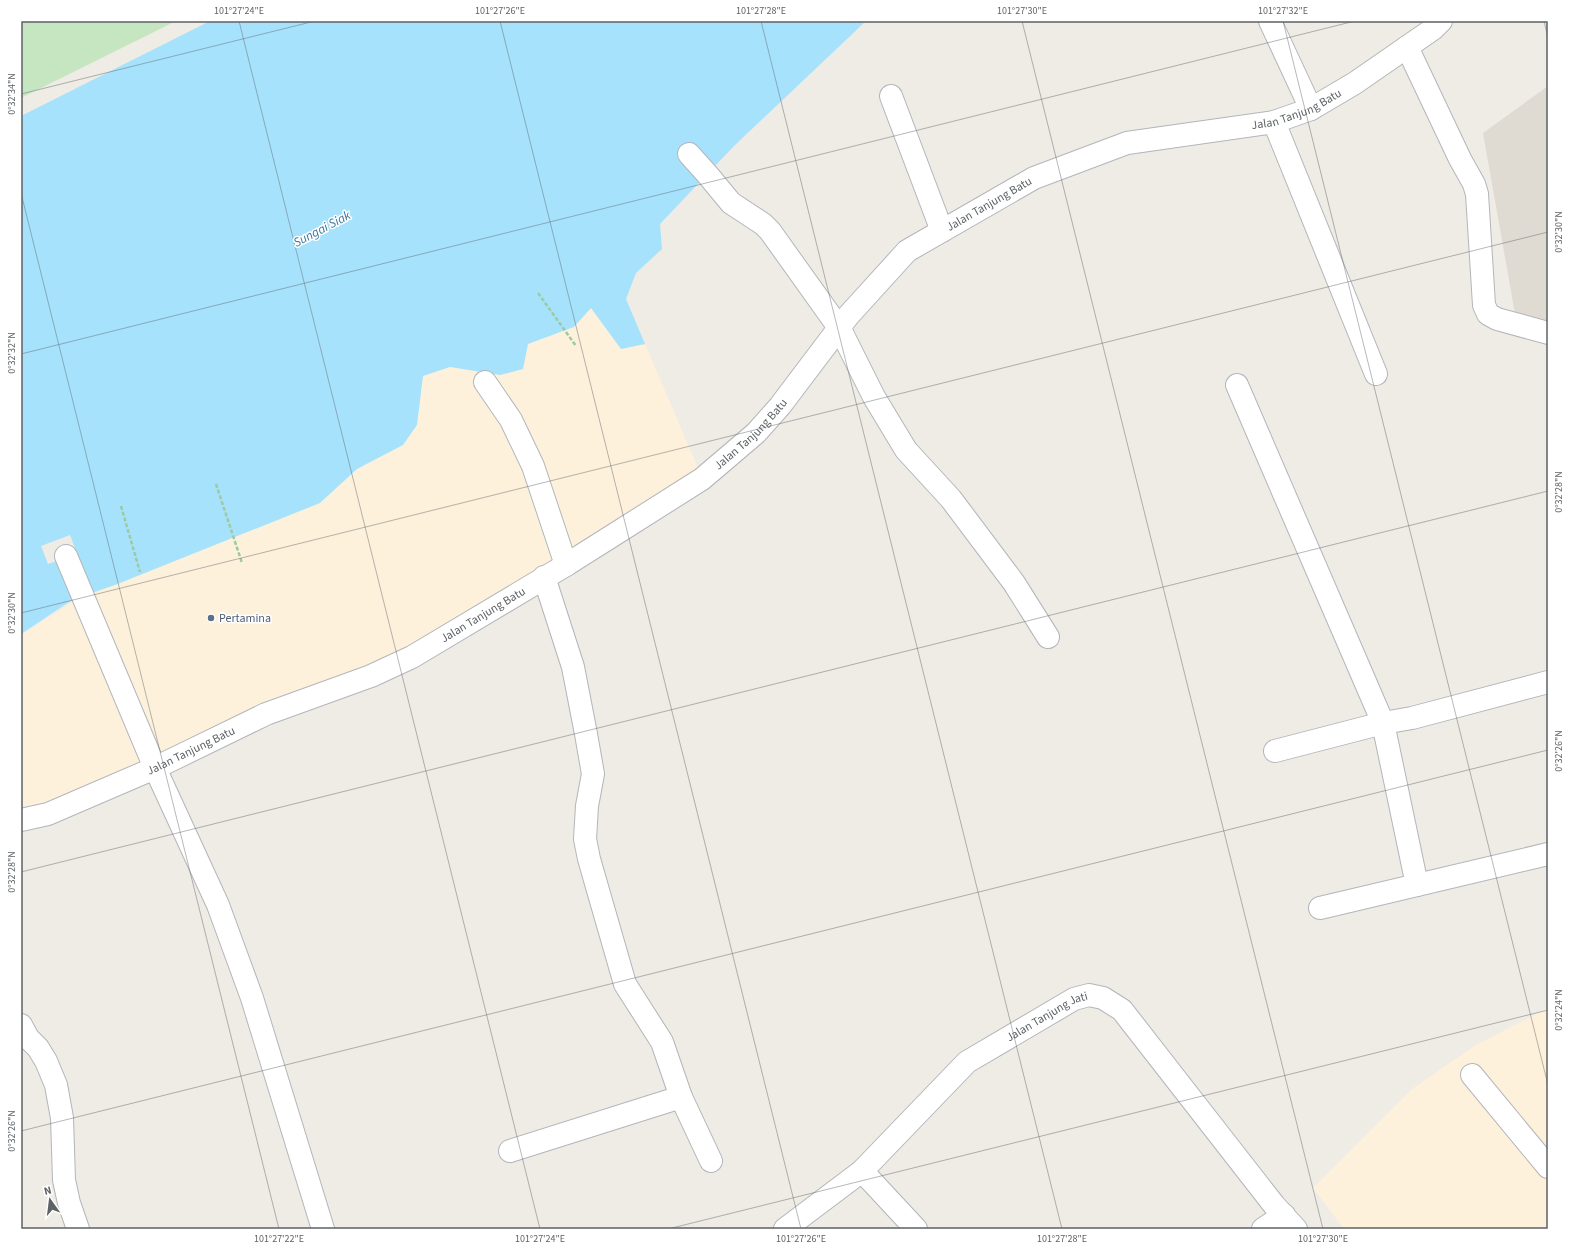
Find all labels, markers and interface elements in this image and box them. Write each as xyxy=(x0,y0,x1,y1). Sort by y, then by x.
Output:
text: 101°27'24"E xyxy=(214,4,264,18)
text: 101°27'26"E xyxy=(475,4,525,18)
text: 101°27'28"E xyxy=(736,4,786,18)
text: 101°27'30"E xyxy=(997,4,1047,18)
text: 101°27'32"E xyxy=(1258,4,1308,18)
text: 0°32'34"N xyxy=(5,73,19,115)
street label: Jalan Tanjung Batu xyxy=(1250,84,1345,134)
street label: Jalan Tanjung Batu xyxy=(943,172,1035,235)
water label: Sungai Siak xyxy=(290,206,355,252)
text: 0°32'30"N xyxy=(1552,211,1566,253)
text: 0°32'32"N xyxy=(5,332,19,374)
street label: Jalan Tanjung Batu xyxy=(710,395,791,474)
text: 0°32'28"N xyxy=(1552,471,1566,513)
street label: Jalan Tanjung Batu xyxy=(437,583,529,647)
text: 0°32'30"N xyxy=(5,592,19,634)
place label: Pertamina xyxy=(219,610,271,627)
marker: Pertamina xyxy=(206,613,216,623)
street label: Jalan Tanjung Batu xyxy=(144,722,238,779)
text: 0°32'26"N xyxy=(1552,730,1566,772)
text: 0°32'28"N xyxy=(5,851,19,893)
street label: Jalan Tanjung Jati xyxy=(1003,987,1090,1046)
text: 0°32'24"N xyxy=(1552,989,1566,1031)
text: 0°32'26"N xyxy=(5,1110,19,1152)
north arrow xyxy=(30,1180,70,1220)
text: N xyxy=(42,1183,53,1199)
text: 101°27'22"E xyxy=(254,1232,304,1246)
text: 101°27'24"E xyxy=(515,1232,565,1246)
text: 101°27'26"E xyxy=(776,1232,826,1246)
text: 101°27'28"E xyxy=(1037,1232,1087,1246)
text: 101°27'30"E xyxy=(1298,1232,1348,1246)

